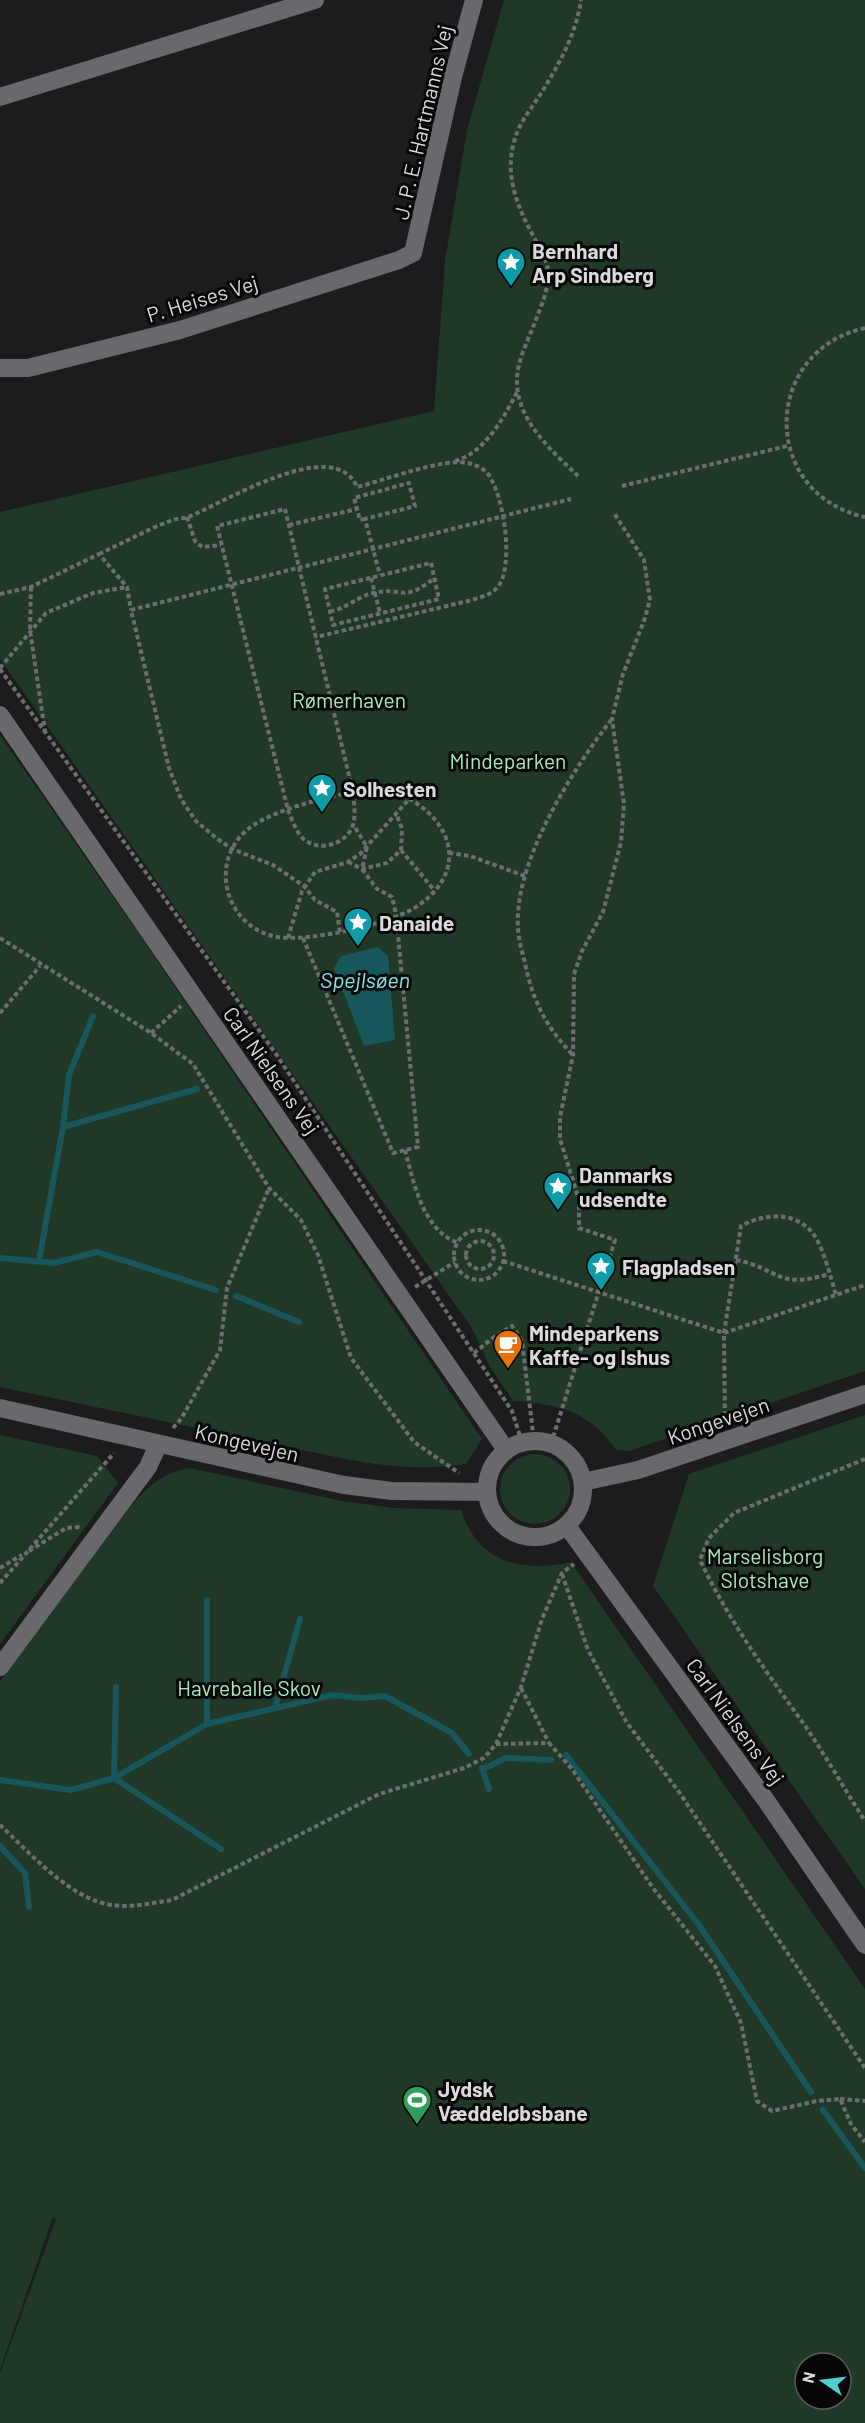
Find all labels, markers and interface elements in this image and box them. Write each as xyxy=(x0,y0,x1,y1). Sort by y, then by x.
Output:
street label: J. P. E. Hartmanns Vej xyxy=(387,22,457,222)
place label: Bernhard Arp Sindberg xyxy=(532,238,654,287)
place icon: Bernhard Arp Sindberg xyxy=(495,246,527,288)
street label: P. Heises Vej xyxy=(143,269,261,327)
park label: Rømerhaven xyxy=(292,687,406,712)
park label: Mindeparken xyxy=(450,748,566,773)
place icon: Solhesten xyxy=(306,772,338,814)
place label: Solhesten xyxy=(343,776,436,801)
place icon: Danaide xyxy=(342,906,374,948)
place label: Danaide xyxy=(379,910,454,935)
water label: Spejlsøen xyxy=(320,966,410,992)
street label: Carl Nielsens Vej xyxy=(219,1001,325,1139)
place label: Danmarks udsendte xyxy=(579,1162,673,1211)
place icon: Danmarks udsendte xyxy=(542,1170,574,1212)
place icon: Flagpladsen xyxy=(585,1250,617,1292)
place label: Flagpladsen xyxy=(622,1254,735,1279)
place label: Mindeparkens Kaffe- og Ishus xyxy=(529,1320,670,1369)
cafe icon: Mindeparkens Kaffe- og Ishus xyxy=(492,1328,524,1370)
street label: Kongevejen xyxy=(664,1391,772,1449)
street label: Kongevejen xyxy=(193,1418,301,1466)
park label: Marselisborg Slotshave xyxy=(707,1543,823,1592)
street label: Carl Nielsens Vej xyxy=(682,1653,790,1789)
park label: Havreballe Skov xyxy=(177,1675,321,1700)
place label: Jydsk Væddeløbsbane xyxy=(438,2076,588,2125)
sports icon: Jydsk Væddeløbsbane xyxy=(401,2084,433,2126)
north arrow xyxy=(793,2351,853,2411)
text: N xyxy=(797,2370,818,2385)

